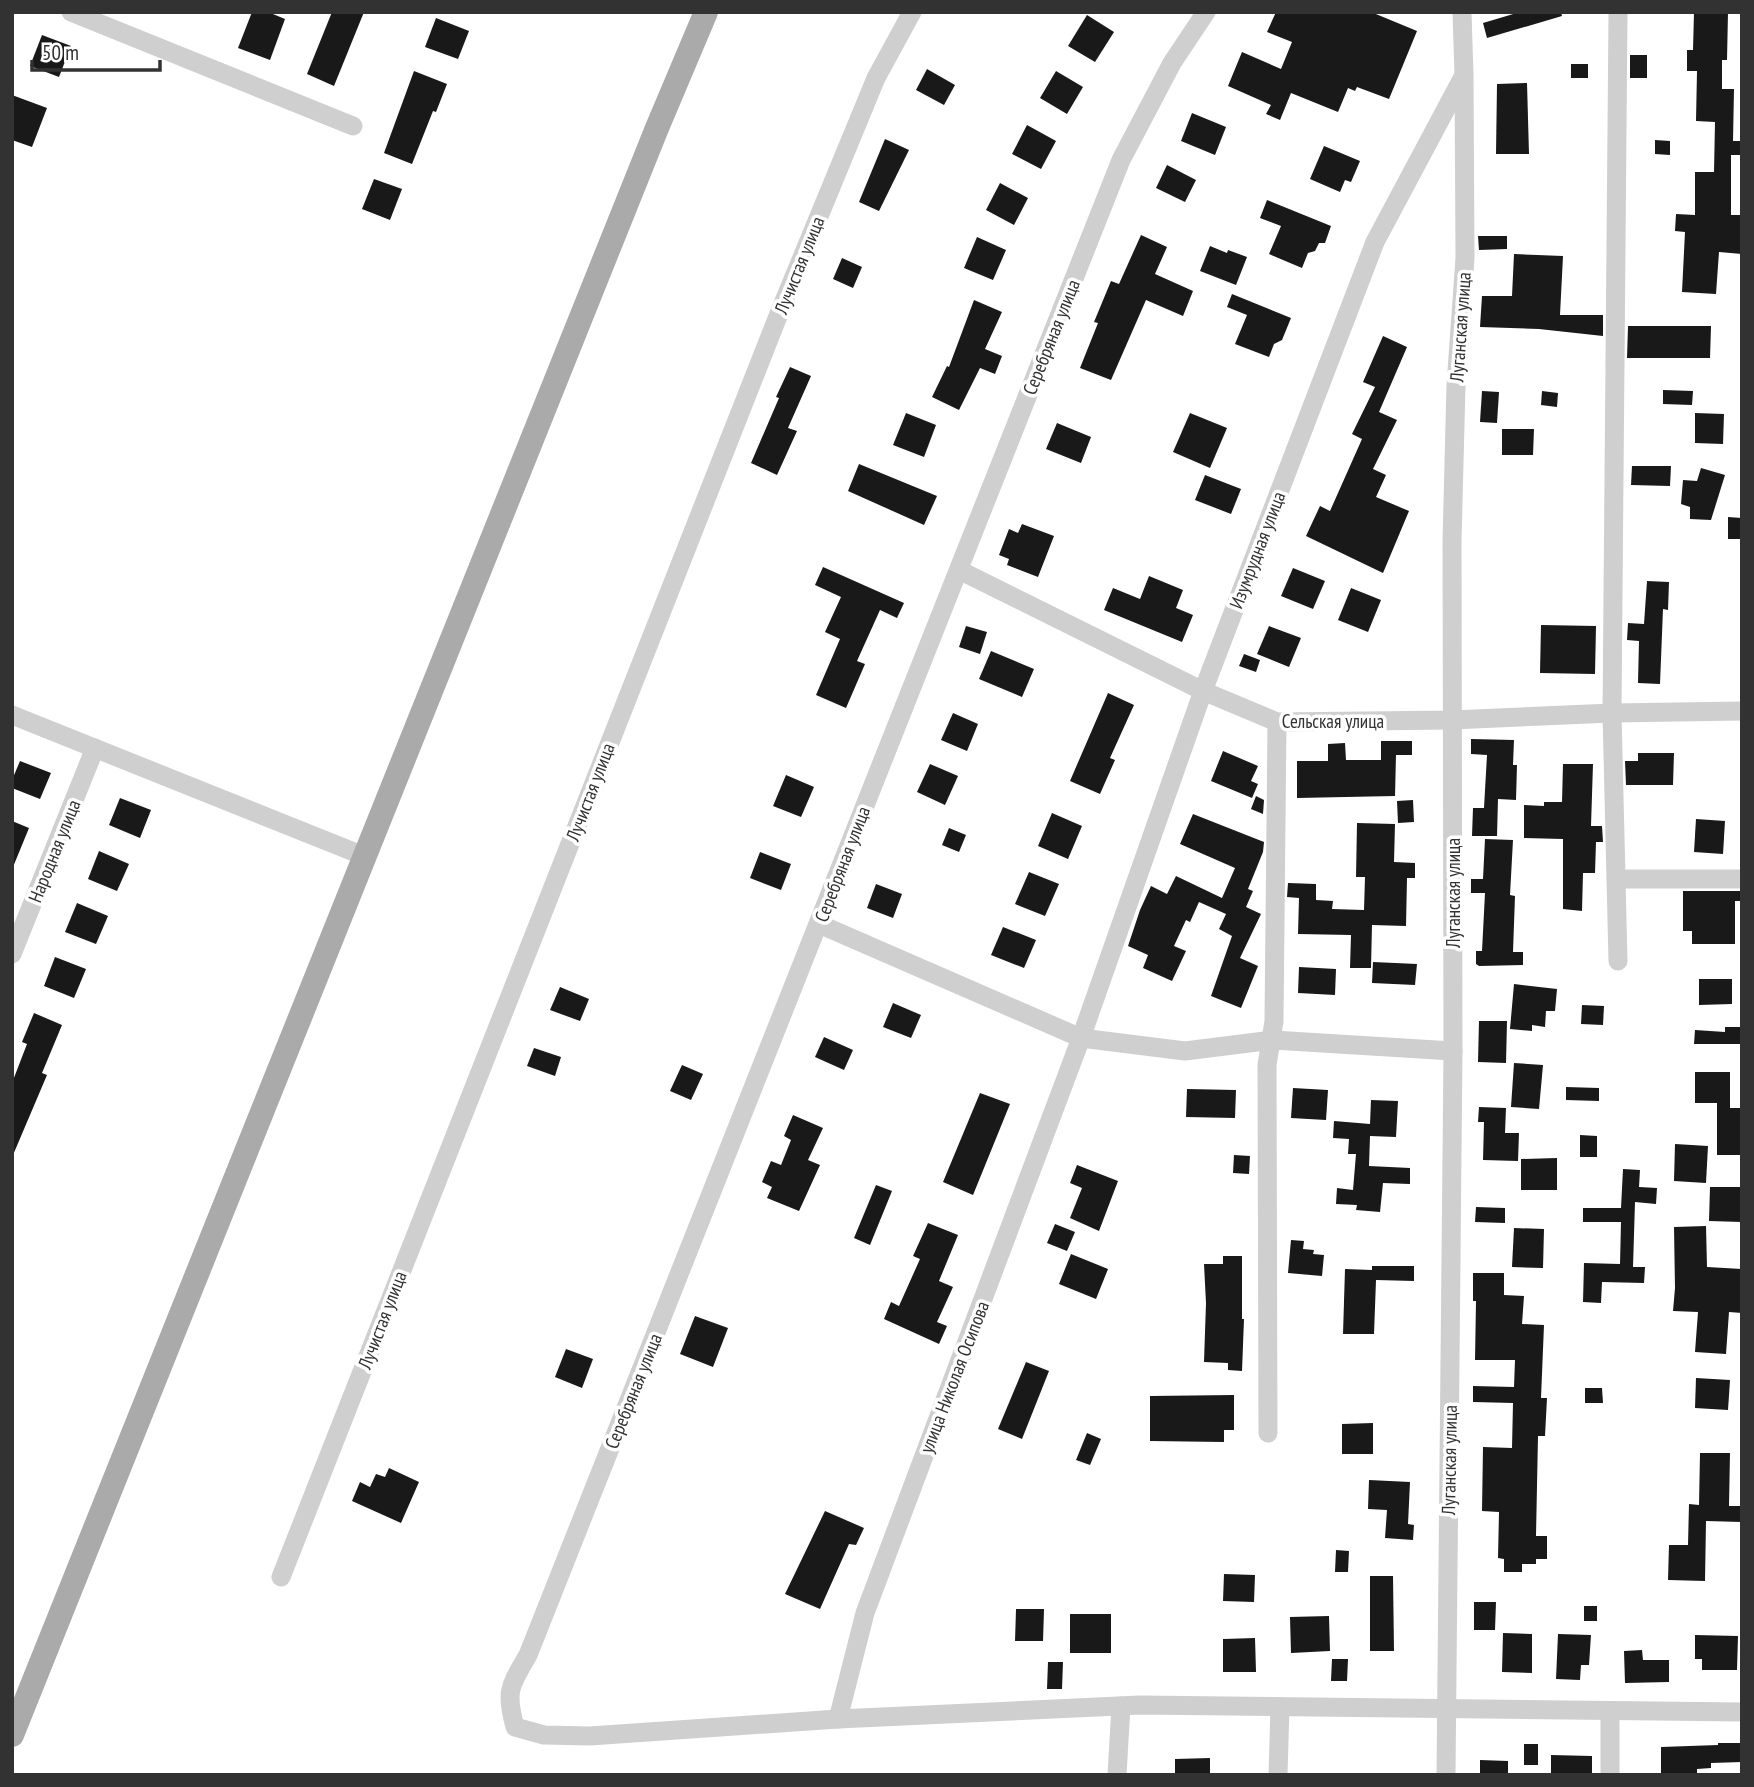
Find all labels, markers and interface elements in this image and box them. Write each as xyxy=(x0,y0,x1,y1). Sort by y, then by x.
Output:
scale bar xyxy=(32,28,159,72)
text: 50 m xyxy=(42,39,79,66)
street label: Лучистая улица xyxy=(768,213,829,318)
street label: Луганская улица xyxy=(1444,271,1476,384)
street label: Серебряная улица xyxy=(1017,276,1085,398)
street label: Изумрудная улица xyxy=(1224,488,1290,612)
street label: Сельская улица xyxy=(1282,709,1384,733)
street label: Лучистая улица xyxy=(560,740,620,845)
street label: Народная улица xyxy=(23,796,85,906)
street label: Серебряная улица xyxy=(809,803,875,925)
street label: Луганская улица xyxy=(1441,838,1465,949)
street label: Лучистая улица xyxy=(352,1268,412,1373)
street label: улица Николая Осипова xyxy=(914,1298,994,1456)
street label: Серебряная улица xyxy=(599,1330,667,1452)
street label: Луганская улица xyxy=(1436,1405,1462,1516)

